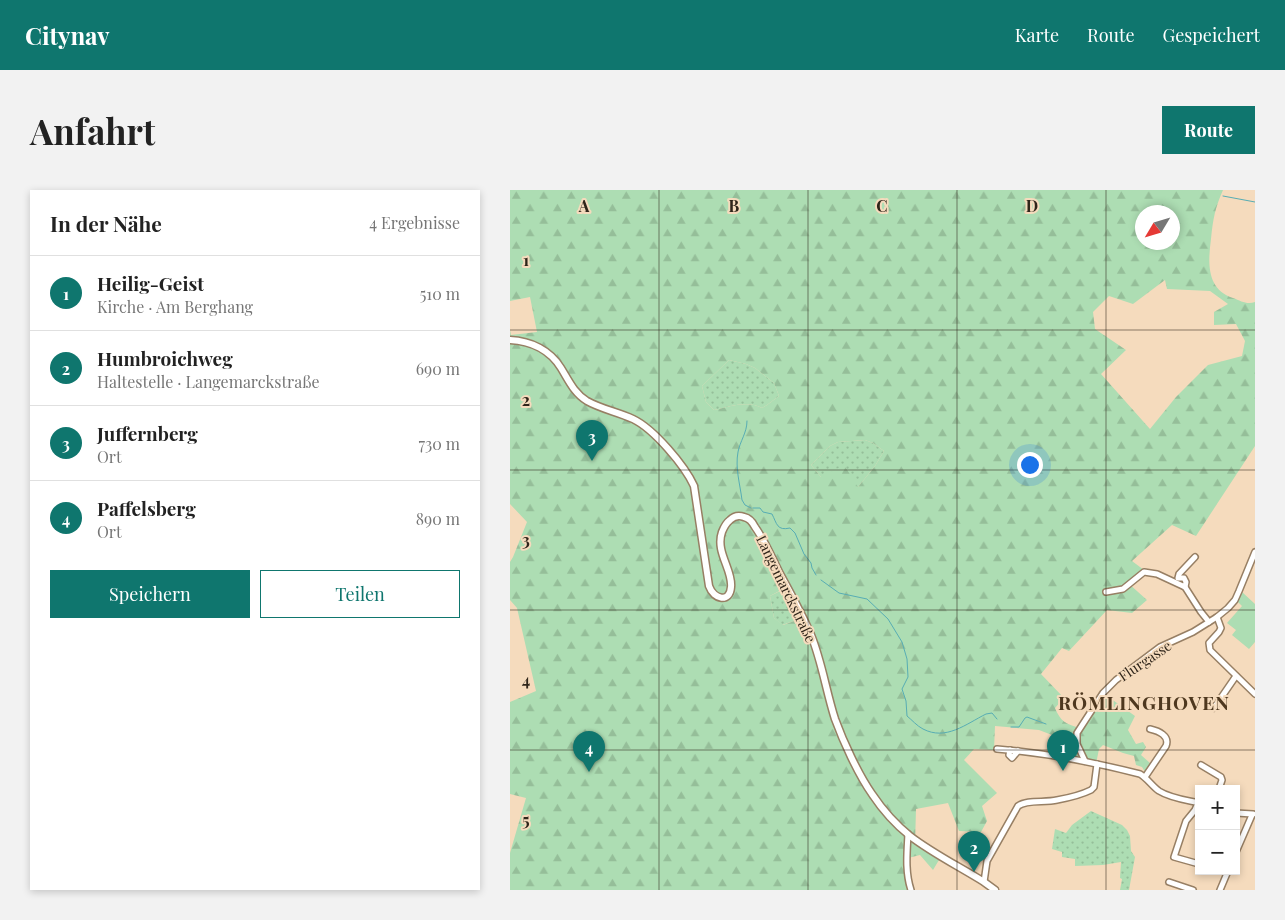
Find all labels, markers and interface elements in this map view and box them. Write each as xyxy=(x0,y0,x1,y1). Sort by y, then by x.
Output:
text: Citynav xyxy=(25,19,110,51)
text: Karte xyxy=(1015,23,1059,47)
text: Route xyxy=(1087,23,1135,47)
text: Gespeichert xyxy=(1163,23,1260,47)
button: Route xyxy=(1162,106,1255,154)
text: Anfahrt xyxy=(30,107,155,154)
text: A xyxy=(578,195,590,216)
text: B xyxy=(729,195,740,216)
text: C xyxy=(876,195,888,216)
text: D xyxy=(1026,195,1038,216)
north arrow xyxy=(1135,205,1180,250)
text: In der Nähe xyxy=(50,209,162,237)
text: 4 Ergebnisse xyxy=(369,212,460,233)
text: 1 xyxy=(523,249,529,270)
text: Heilig-Geist xyxy=(97,270,204,296)
text: 1 xyxy=(63,283,69,304)
text: 510 m xyxy=(420,283,460,304)
text: Kirche · Am Berghang xyxy=(97,296,253,317)
text: Humbroichweg xyxy=(97,345,233,371)
text: 2 xyxy=(62,358,70,379)
text: 690 m xyxy=(416,358,460,379)
text: Haltestelle · Langemarckstraße xyxy=(97,371,320,392)
text: 2 xyxy=(522,389,530,410)
text: Juffernberg xyxy=(97,420,198,446)
pin: 3 xyxy=(576,420,608,461)
text: 3 xyxy=(62,433,70,454)
text: 730 m xyxy=(418,433,460,454)
text: Ort xyxy=(97,446,122,467)
your location xyxy=(1017,452,1043,478)
text: Paffelsberg xyxy=(97,495,196,521)
text: 4 xyxy=(62,508,70,529)
text: 890 m xyxy=(416,508,460,529)
text: Ort xyxy=(97,521,122,542)
text: 3 xyxy=(522,529,530,550)
street label: Langemarckstraße xyxy=(752,532,821,646)
button: Speichern xyxy=(50,570,250,618)
button: Teilen xyxy=(260,570,460,618)
street label: Flurgasse xyxy=(1115,636,1175,685)
text: 4 xyxy=(522,669,530,690)
district label: RÖMLINGHOVEN xyxy=(1058,689,1230,715)
pin: 1 xyxy=(1047,730,1079,771)
pin: 4 xyxy=(573,731,605,772)
map controls xyxy=(1195,785,1240,875)
button: + xyxy=(1195,785,1240,830)
text: 5 xyxy=(522,809,530,830)
button: − xyxy=(1195,830,1240,875)
pin: 2 xyxy=(958,831,990,872)

